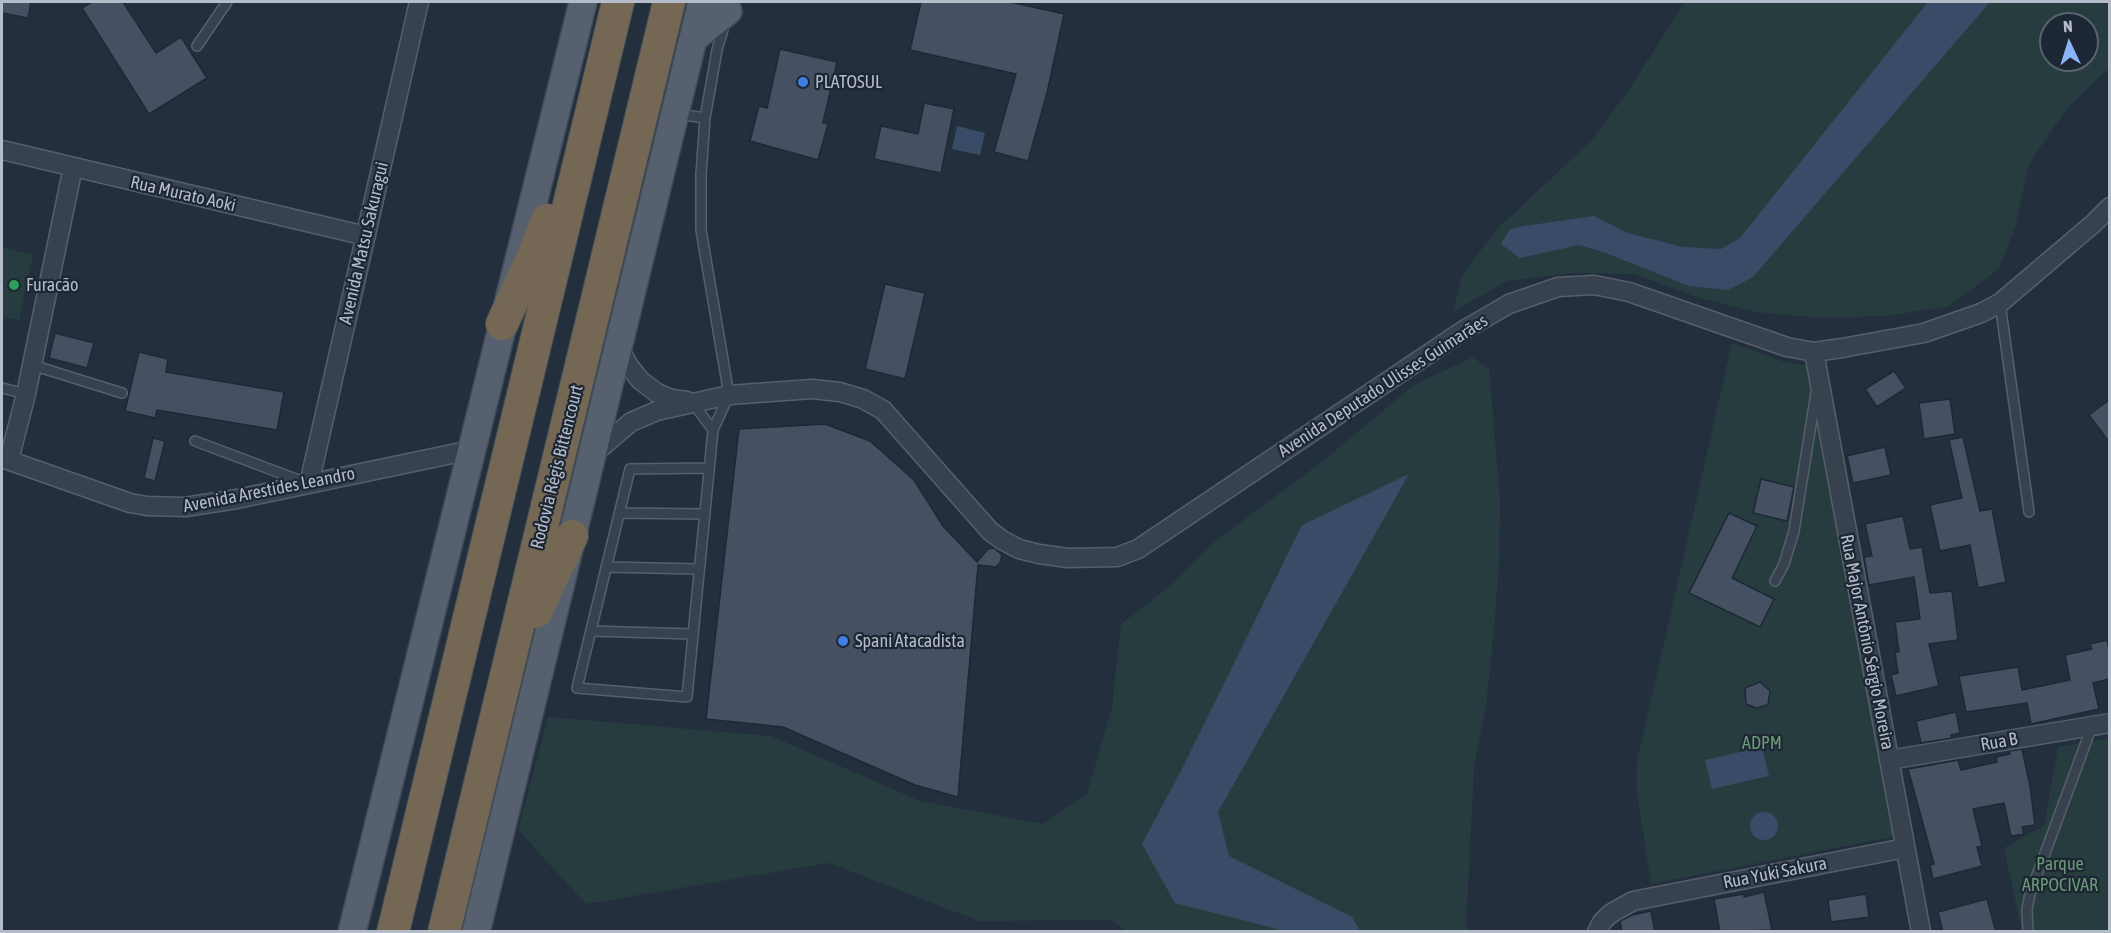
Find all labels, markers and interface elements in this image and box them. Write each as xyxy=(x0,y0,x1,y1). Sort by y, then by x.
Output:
north arrow xyxy=(2039,12,2099,72)
text: N xyxy=(2063,17,2073,35)
place label: PLATOSUL xyxy=(815,71,882,93)
marker: PLATOSUL xyxy=(796,75,810,89)
street label: Avenida Matsu Sakuragui xyxy=(335,160,393,326)
street label: Rua Murato Aoki xyxy=(128,171,238,217)
place label: Furacão xyxy=(26,274,79,296)
marker: Furacão xyxy=(7,278,21,292)
street label: Avenida Deputado Ulisses Guimarães xyxy=(1274,310,1492,462)
street label: Rodovia Régis Bittencourt xyxy=(526,383,588,551)
street label: Avenida Arestides Leandro xyxy=(181,463,357,517)
street label: Rua Major Antônio Sérgio Moreira xyxy=(1836,532,1898,752)
place label: Spani Atacadista xyxy=(855,630,965,652)
marker: Spani Atacadista xyxy=(836,634,850,648)
street label: Rua B xyxy=(1979,728,2019,756)
park label: ADPM xyxy=(1742,732,1782,754)
street label: Rua Yuki Sakura xyxy=(1721,852,1829,894)
park label: Parque ARPOCIVAR xyxy=(2022,853,2098,896)

